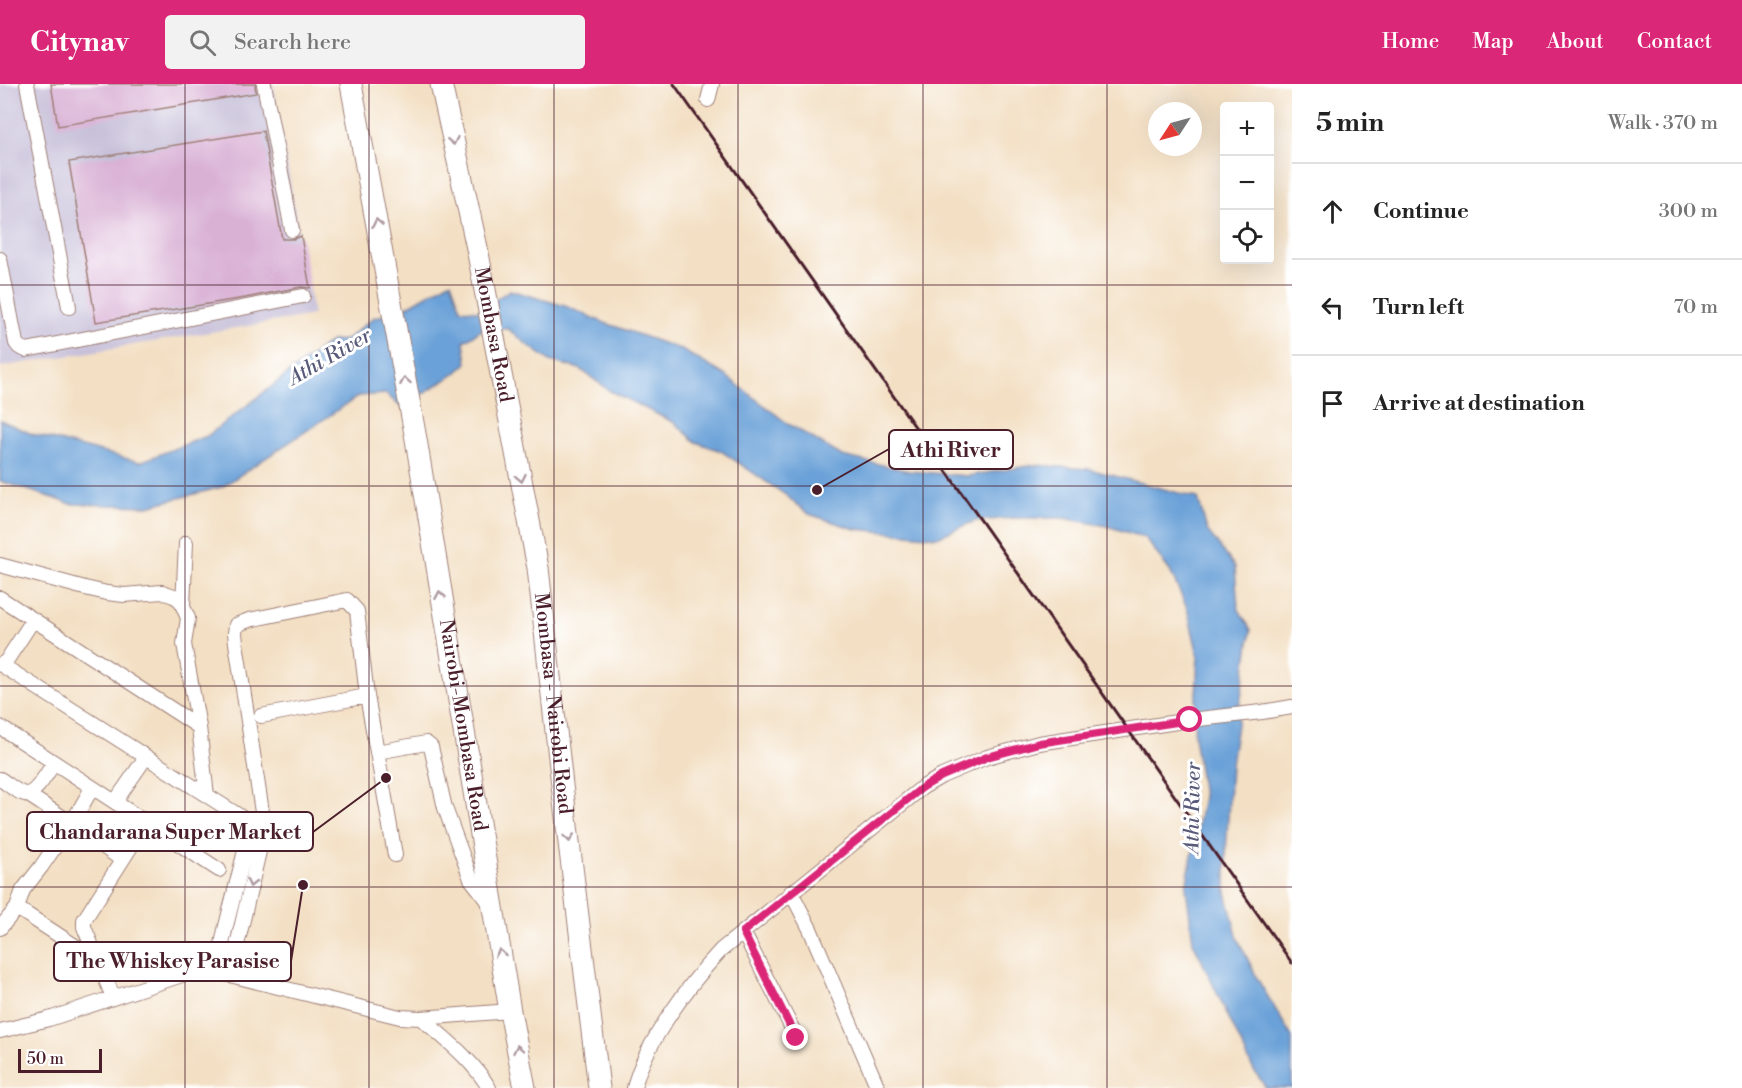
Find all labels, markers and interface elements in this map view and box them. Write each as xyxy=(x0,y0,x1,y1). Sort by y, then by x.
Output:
search box xyxy=(165,15,585,69)
text: Citynav xyxy=(30,25,129,60)
icon: search xyxy=(186,26,219,59)
text: Search here xyxy=(234,29,351,56)
text: Home xyxy=(1382,29,1439,55)
text: Map xyxy=(1472,29,1514,55)
text: About xyxy=(1547,29,1604,55)
text: Contact xyxy=(1637,29,1712,55)
north arrow xyxy=(1148,102,1202,156)
map controls xyxy=(1220,102,1274,264)
button: + xyxy=(1220,102,1274,156)
text: 5 min xyxy=(1316,107,1384,139)
text: Walk · 370 m xyxy=(1608,111,1718,136)
one-way arrow xyxy=(446,136,459,146)
button: − xyxy=(1220,156,1274,210)
icon: ahead xyxy=(1316,195,1349,228)
text: Continue xyxy=(1373,198,1469,225)
text: 300 m xyxy=(1659,199,1718,224)
button: locate xyxy=(1220,210,1274,264)
one-way arrow xyxy=(371,218,384,228)
street label: Mombasa Road xyxy=(468,265,519,405)
icon: left xyxy=(1316,291,1349,324)
text: Turn left xyxy=(1373,294,1464,321)
text: 70 m xyxy=(1674,295,1718,320)
water label: Athi River xyxy=(282,322,377,392)
one-way arrow xyxy=(400,376,412,386)
icon: arrive xyxy=(1316,387,1349,420)
text: Arrive at destination xyxy=(1373,390,1585,417)
callout: Athi River xyxy=(889,430,1013,469)
text: Athi River xyxy=(900,438,1001,464)
one-way arrow xyxy=(514,473,527,483)
one-way arrow xyxy=(435,591,447,600)
street label: Mombasa - Nairobi Road xyxy=(528,592,578,816)
street label: Nairobi-Mombasa Road xyxy=(433,617,493,834)
route start xyxy=(1176,706,1202,732)
water label: Athi River xyxy=(1179,761,1207,856)
callout: Chandarana Super Market xyxy=(27,812,313,851)
text: Chandarana Super Market xyxy=(39,820,302,846)
one-way arrow xyxy=(562,833,574,842)
one-way arrow xyxy=(246,877,259,887)
callout: The Whiskey Parasise xyxy=(54,942,291,981)
text: The Whiskey Parasise xyxy=(66,949,280,975)
one-way arrow xyxy=(495,949,507,958)
route end xyxy=(782,1024,808,1050)
one-way arrow xyxy=(512,1045,525,1055)
scale bar xyxy=(18,1046,102,1074)
text: 50 m xyxy=(27,1049,64,1069)

